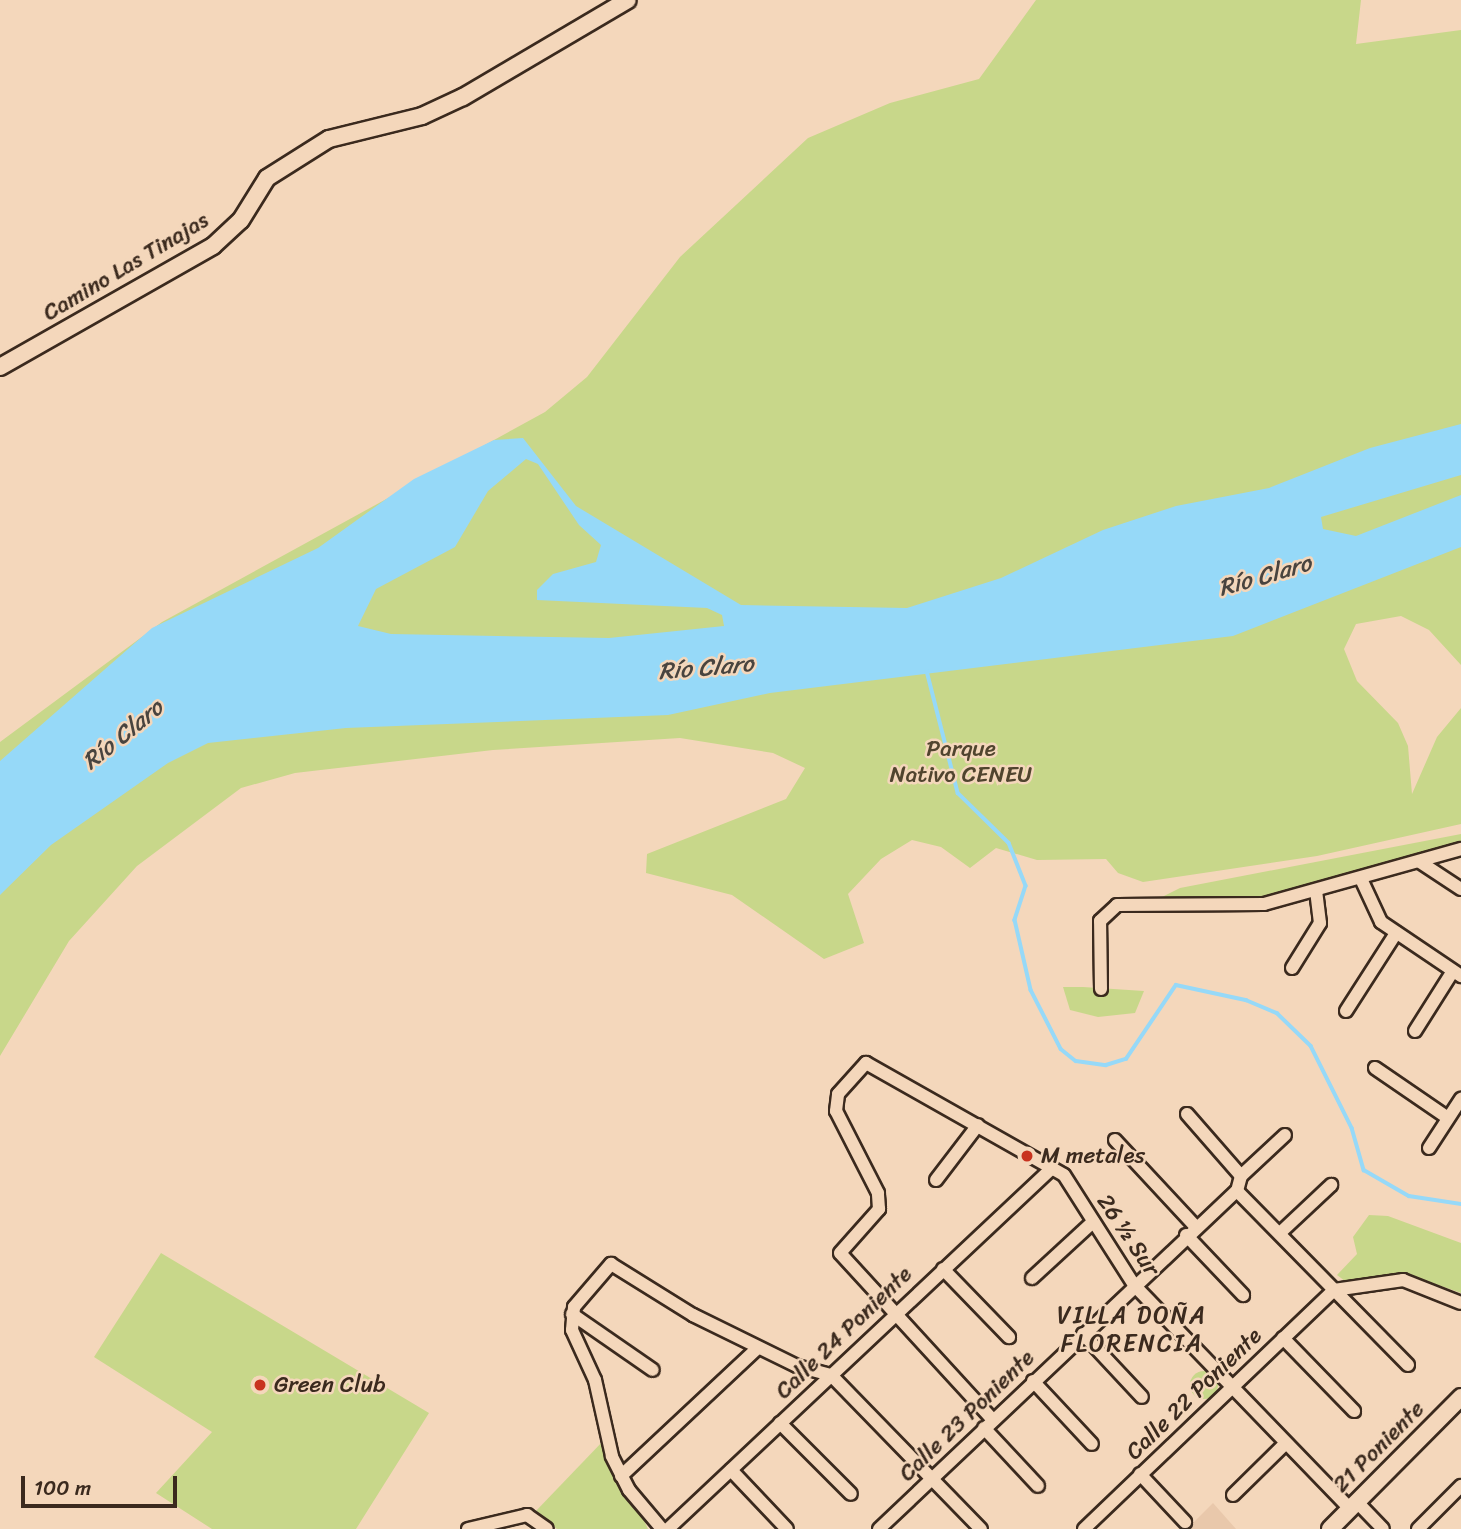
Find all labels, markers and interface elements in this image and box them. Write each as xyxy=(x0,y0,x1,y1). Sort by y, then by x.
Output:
street label: Camino Las Tinajas xyxy=(37,206,215,328)
water label: Río Claro xyxy=(1215,549,1315,603)
water label: Río Claro xyxy=(657,649,755,687)
water label: Río Claro xyxy=(77,694,169,776)
park label: Parque Nativo CENEU xyxy=(890,735,1032,789)
place label: M metales xyxy=(1041,1142,1145,1170)
marker: M metales xyxy=(1019,1148,1035,1164)
street label: 26 ½ Sur xyxy=(1091,1189,1165,1281)
street label: Calle 24 Poniente xyxy=(770,1261,918,1405)
district label: VILLA DOÑA FLORENCIA xyxy=(1058,1302,1206,1358)
street label: Calle 22 Poniente xyxy=(1120,1322,1268,1466)
street label: Calle 23 Poniente xyxy=(894,1344,1040,1488)
place label: Green Club xyxy=(274,1371,385,1399)
marker: Green Club xyxy=(252,1377,268,1393)
street label: 21 Poniente xyxy=(1327,1395,1431,1499)
scale bar xyxy=(24,1462,180,1506)
text: 100 m xyxy=(34,1469,91,1507)

